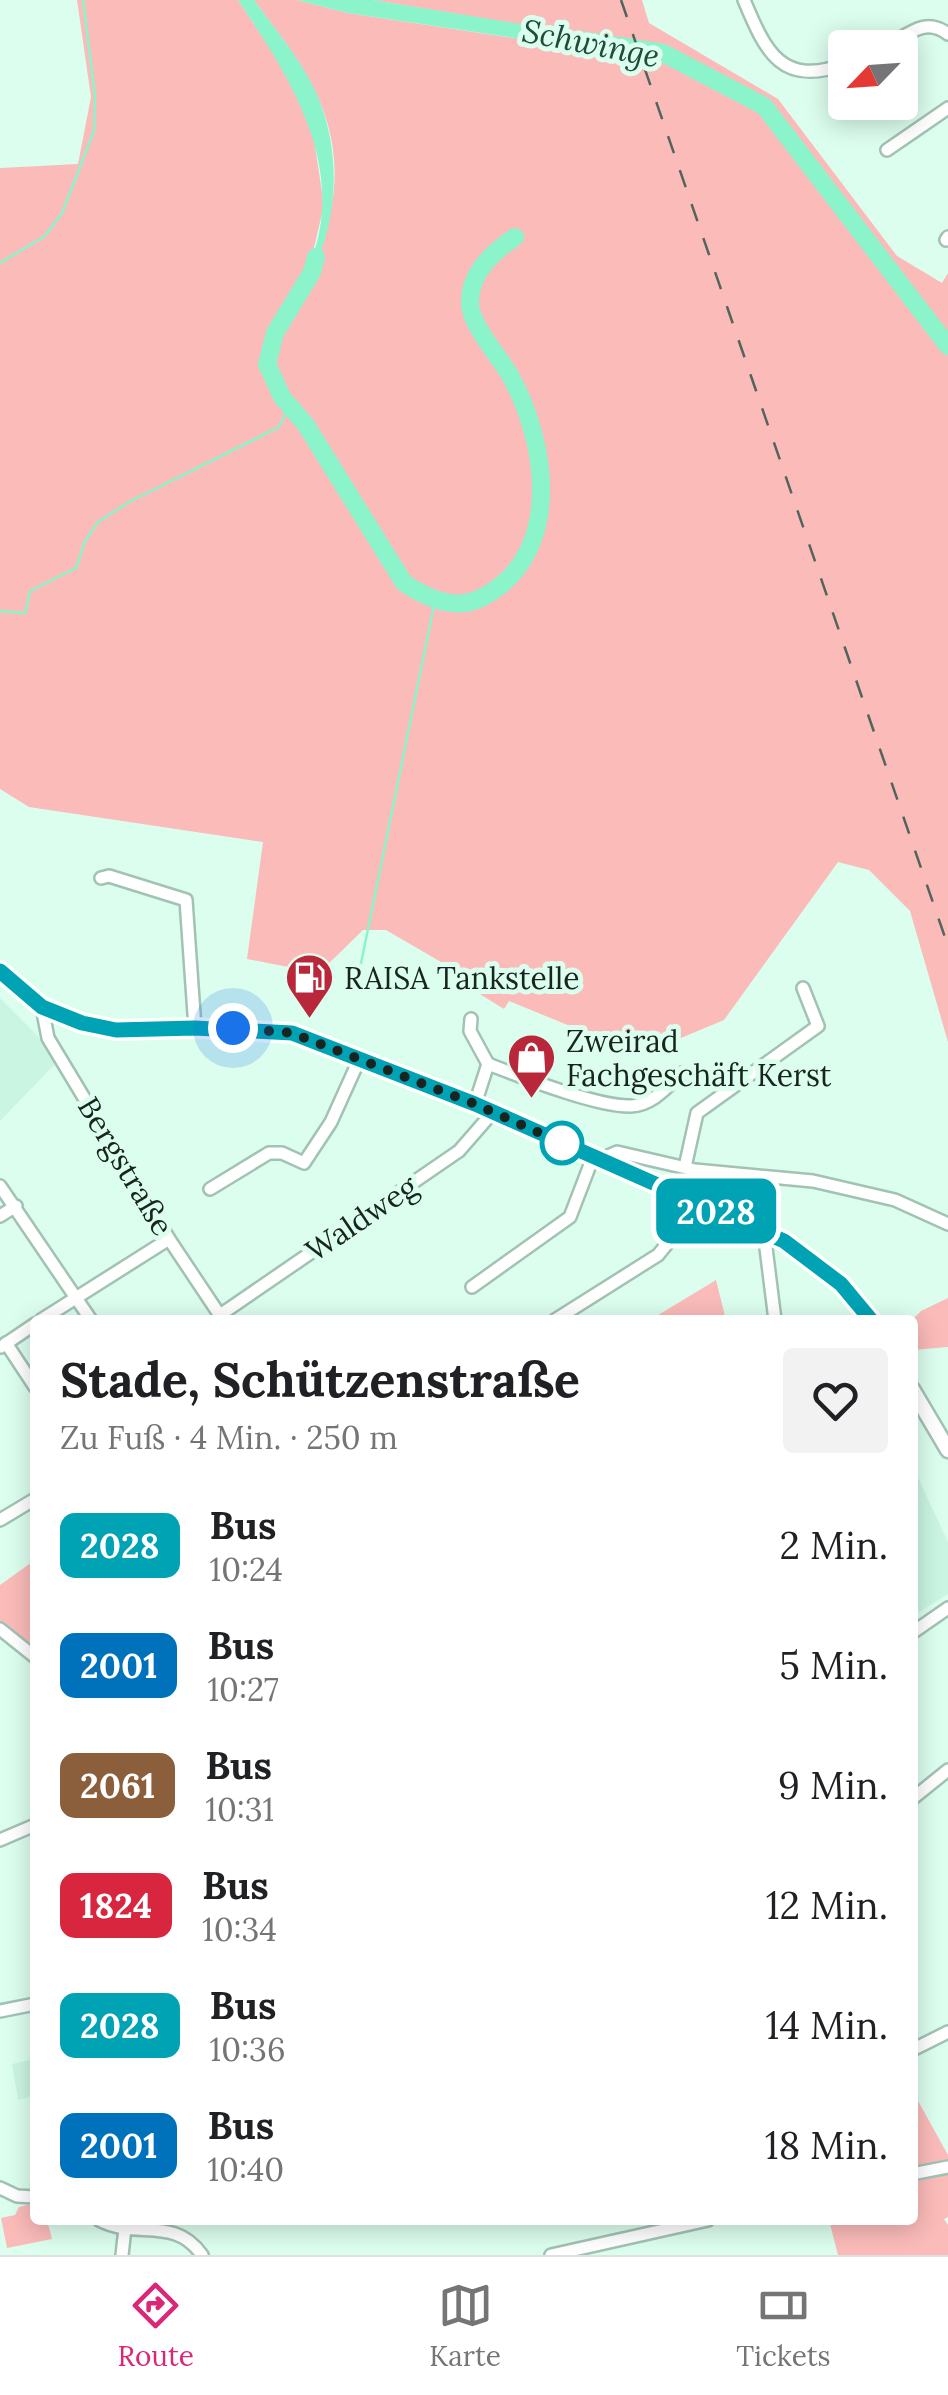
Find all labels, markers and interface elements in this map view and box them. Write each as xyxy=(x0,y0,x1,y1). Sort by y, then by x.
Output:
water label: Schwinge xyxy=(519,10,663,76)
north arrow xyxy=(828,30,918,120)
map controls xyxy=(828,30,918,120)
fuel station icon: RAISA Tankstelle xyxy=(283,952,335,1020)
place label: RAISA Tankstelle xyxy=(344,959,579,997)
your location xyxy=(208,1003,258,1053)
place label: Zweirad Fachgeschäft Kerst xyxy=(566,1022,832,1095)
shop icon: Zweirad Fachgeschäft Kerst xyxy=(505,1032,557,1100)
street label: Bergstraße xyxy=(69,1090,182,1243)
unlabelled marker xyxy=(541,1122,583,1164)
street label: Waldweg xyxy=(298,1166,426,1270)
line badge: 2028 xyxy=(646,1178,786,1244)
text: 2028 xyxy=(676,1189,756,1234)
button: heart xyxy=(783,1348,888,1453)
text: Stade, Schützenstraße xyxy=(60,1349,580,1410)
text: Zu Fuß · 4 Min. · 250 m xyxy=(60,1417,398,1458)
text: Bus xyxy=(210,1501,276,1549)
text: 2 Min. xyxy=(780,1521,888,1569)
text: 2028 xyxy=(80,1523,160,1568)
text: 10:24 xyxy=(210,1549,283,1590)
text: Bus xyxy=(207,1621,274,1669)
text: 5 Min. xyxy=(779,1641,888,1689)
text: 2001 xyxy=(80,1643,157,1688)
text: 10:27 xyxy=(207,1669,279,1710)
text: Bus xyxy=(205,1741,272,1789)
text: 9 Min. xyxy=(778,1761,888,1809)
text: 2061 xyxy=(80,1763,155,1808)
text: 10:31 xyxy=(205,1789,274,1830)
text: Bus xyxy=(202,1861,269,1909)
text: 12 Min. xyxy=(766,1881,888,1929)
text: 1824 xyxy=(80,1883,152,1928)
text: 10:34 xyxy=(202,1909,277,1950)
text: Bus xyxy=(210,1981,276,2029)
text: 14 Min. xyxy=(766,2001,888,2049)
text: 2028 xyxy=(80,2003,160,2048)
text: 10:36 xyxy=(210,2029,285,2070)
text: Bus xyxy=(207,2101,274,2149)
text: 18 Min. xyxy=(765,2121,888,2169)
text: 2001 xyxy=(80,2123,157,2168)
text: 10:40 xyxy=(207,2149,284,2190)
tab: Route xyxy=(118,2278,194,2374)
tab: Karte xyxy=(429,2278,501,2374)
tab: Tickets xyxy=(736,2278,830,2374)

